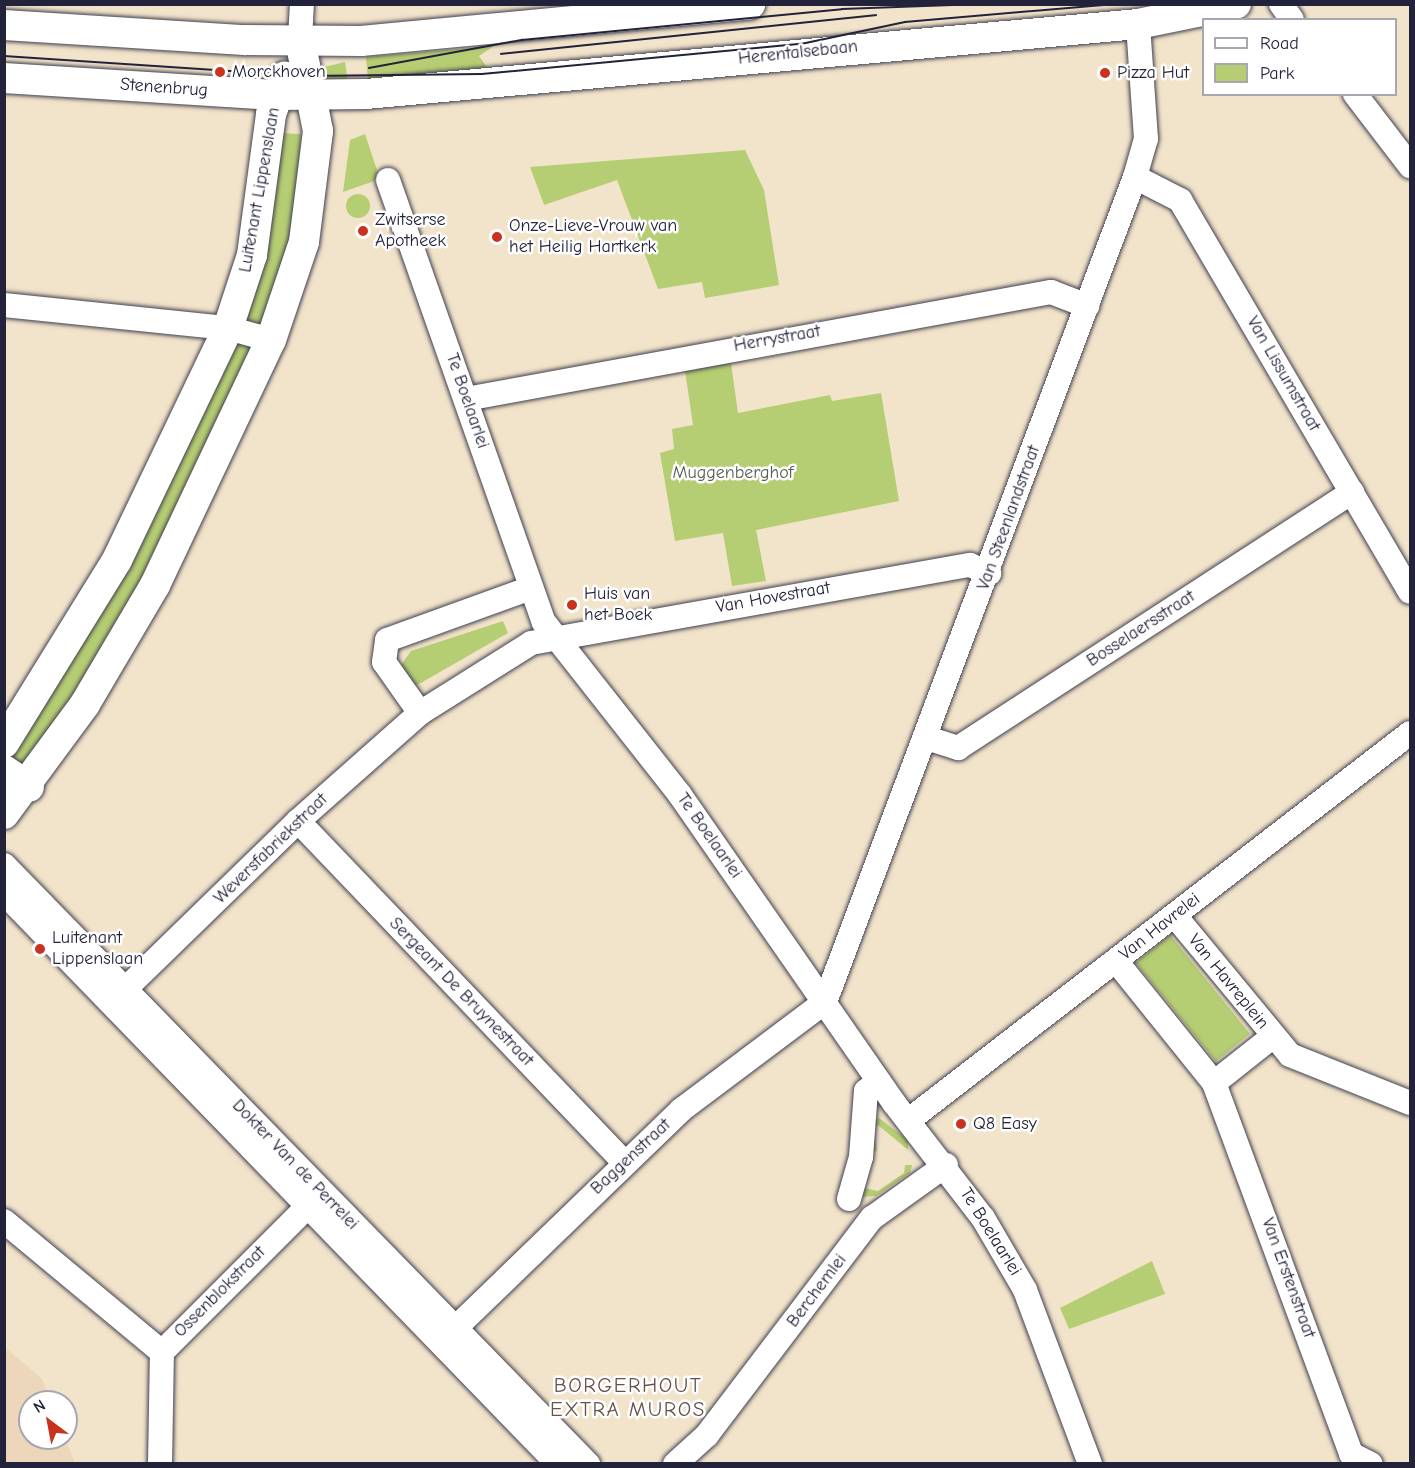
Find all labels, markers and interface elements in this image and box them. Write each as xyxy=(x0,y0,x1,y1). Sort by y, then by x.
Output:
legend xyxy=(1202,18,1397,96)
text: Road xyxy=(1260,33,1299,54)
street label: Herentalsebaan xyxy=(737,36,859,70)
place label: Morckhoven xyxy=(232,61,326,83)
place label: Pizza Hut xyxy=(1117,62,1189,84)
text: Park xyxy=(1260,63,1294,84)
marker: Morckhoven xyxy=(213,65,227,79)
marker: Pizza Hut xyxy=(1098,66,1112,80)
street label: Stenenbrug xyxy=(119,74,209,102)
street label: Luitenant Lippenslaan xyxy=(235,106,285,274)
place label: Zwitserse Apotheek xyxy=(375,210,446,252)
place label: Onze-Lieve-Vrouw van het Heilig Hartkerk xyxy=(509,216,677,258)
marker: Zwitserse Apotheek xyxy=(356,224,370,238)
marker: Onze-Lieve-Vrouw van het Heilig Hartkerk xyxy=(490,230,504,244)
street label: Van Lissumstraat xyxy=(1241,313,1325,435)
street label: Herrystraat xyxy=(732,321,822,357)
street label: Te Boelaarlei xyxy=(441,350,493,452)
street label: Van Steenlandstraat xyxy=(973,443,1045,593)
park label: Muggenberghof xyxy=(672,462,794,484)
street label: Van Hovestraat xyxy=(714,577,832,619)
place label: Huis van het Boek xyxy=(584,584,652,626)
street label: Bosselaersstraat xyxy=(1083,586,1199,672)
marker: Huis van het Boek xyxy=(565,598,579,612)
street label: Weversfabriekstraat xyxy=(210,789,332,909)
street label: Te Boelaarlei xyxy=(672,789,746,883)
street label: Van Havrelei xyxy=(1115,889,1205,965)
street label: Sergeant De Bruynestraat xyxy=(384,913,538,1071)
place label: Luitenant Lippenslaan xyxy=(52,928,143,970)
street label: Van Havreplein xyxy=(1183,930,1273,1034)
marker: Luitenant Lippenslaan xyxy=(33,942,47,956)
street label: Dokter Van de Perrelei xyxy=(227,1095,363,1235)
place label: Q8 Easy xyxy=(973,1113,1037,1135)
street label: Baggenstraat xyxy=(586,1114,676,1200)
marker: Q8 Easy xyxy=(954,1117,968,1131)
street label: Te Boelaarlei xyxy=(955,1184,1025,1280)
street label: Van Erstenstraat xyxy=(1256,1215,1320,1341)
street label: Ossenblokstraat xyxy=(170,1242,270,1342)
street label: Berchemlei xyxy=(782,1250,852,1332)
district label: BORGERHOUT EXTRA MUROS xyxy=(550,1372,706,1422)
north arrow xyxy=(18,1390,78,1450)
text: N xyxy=(30,1396,49,1417)

